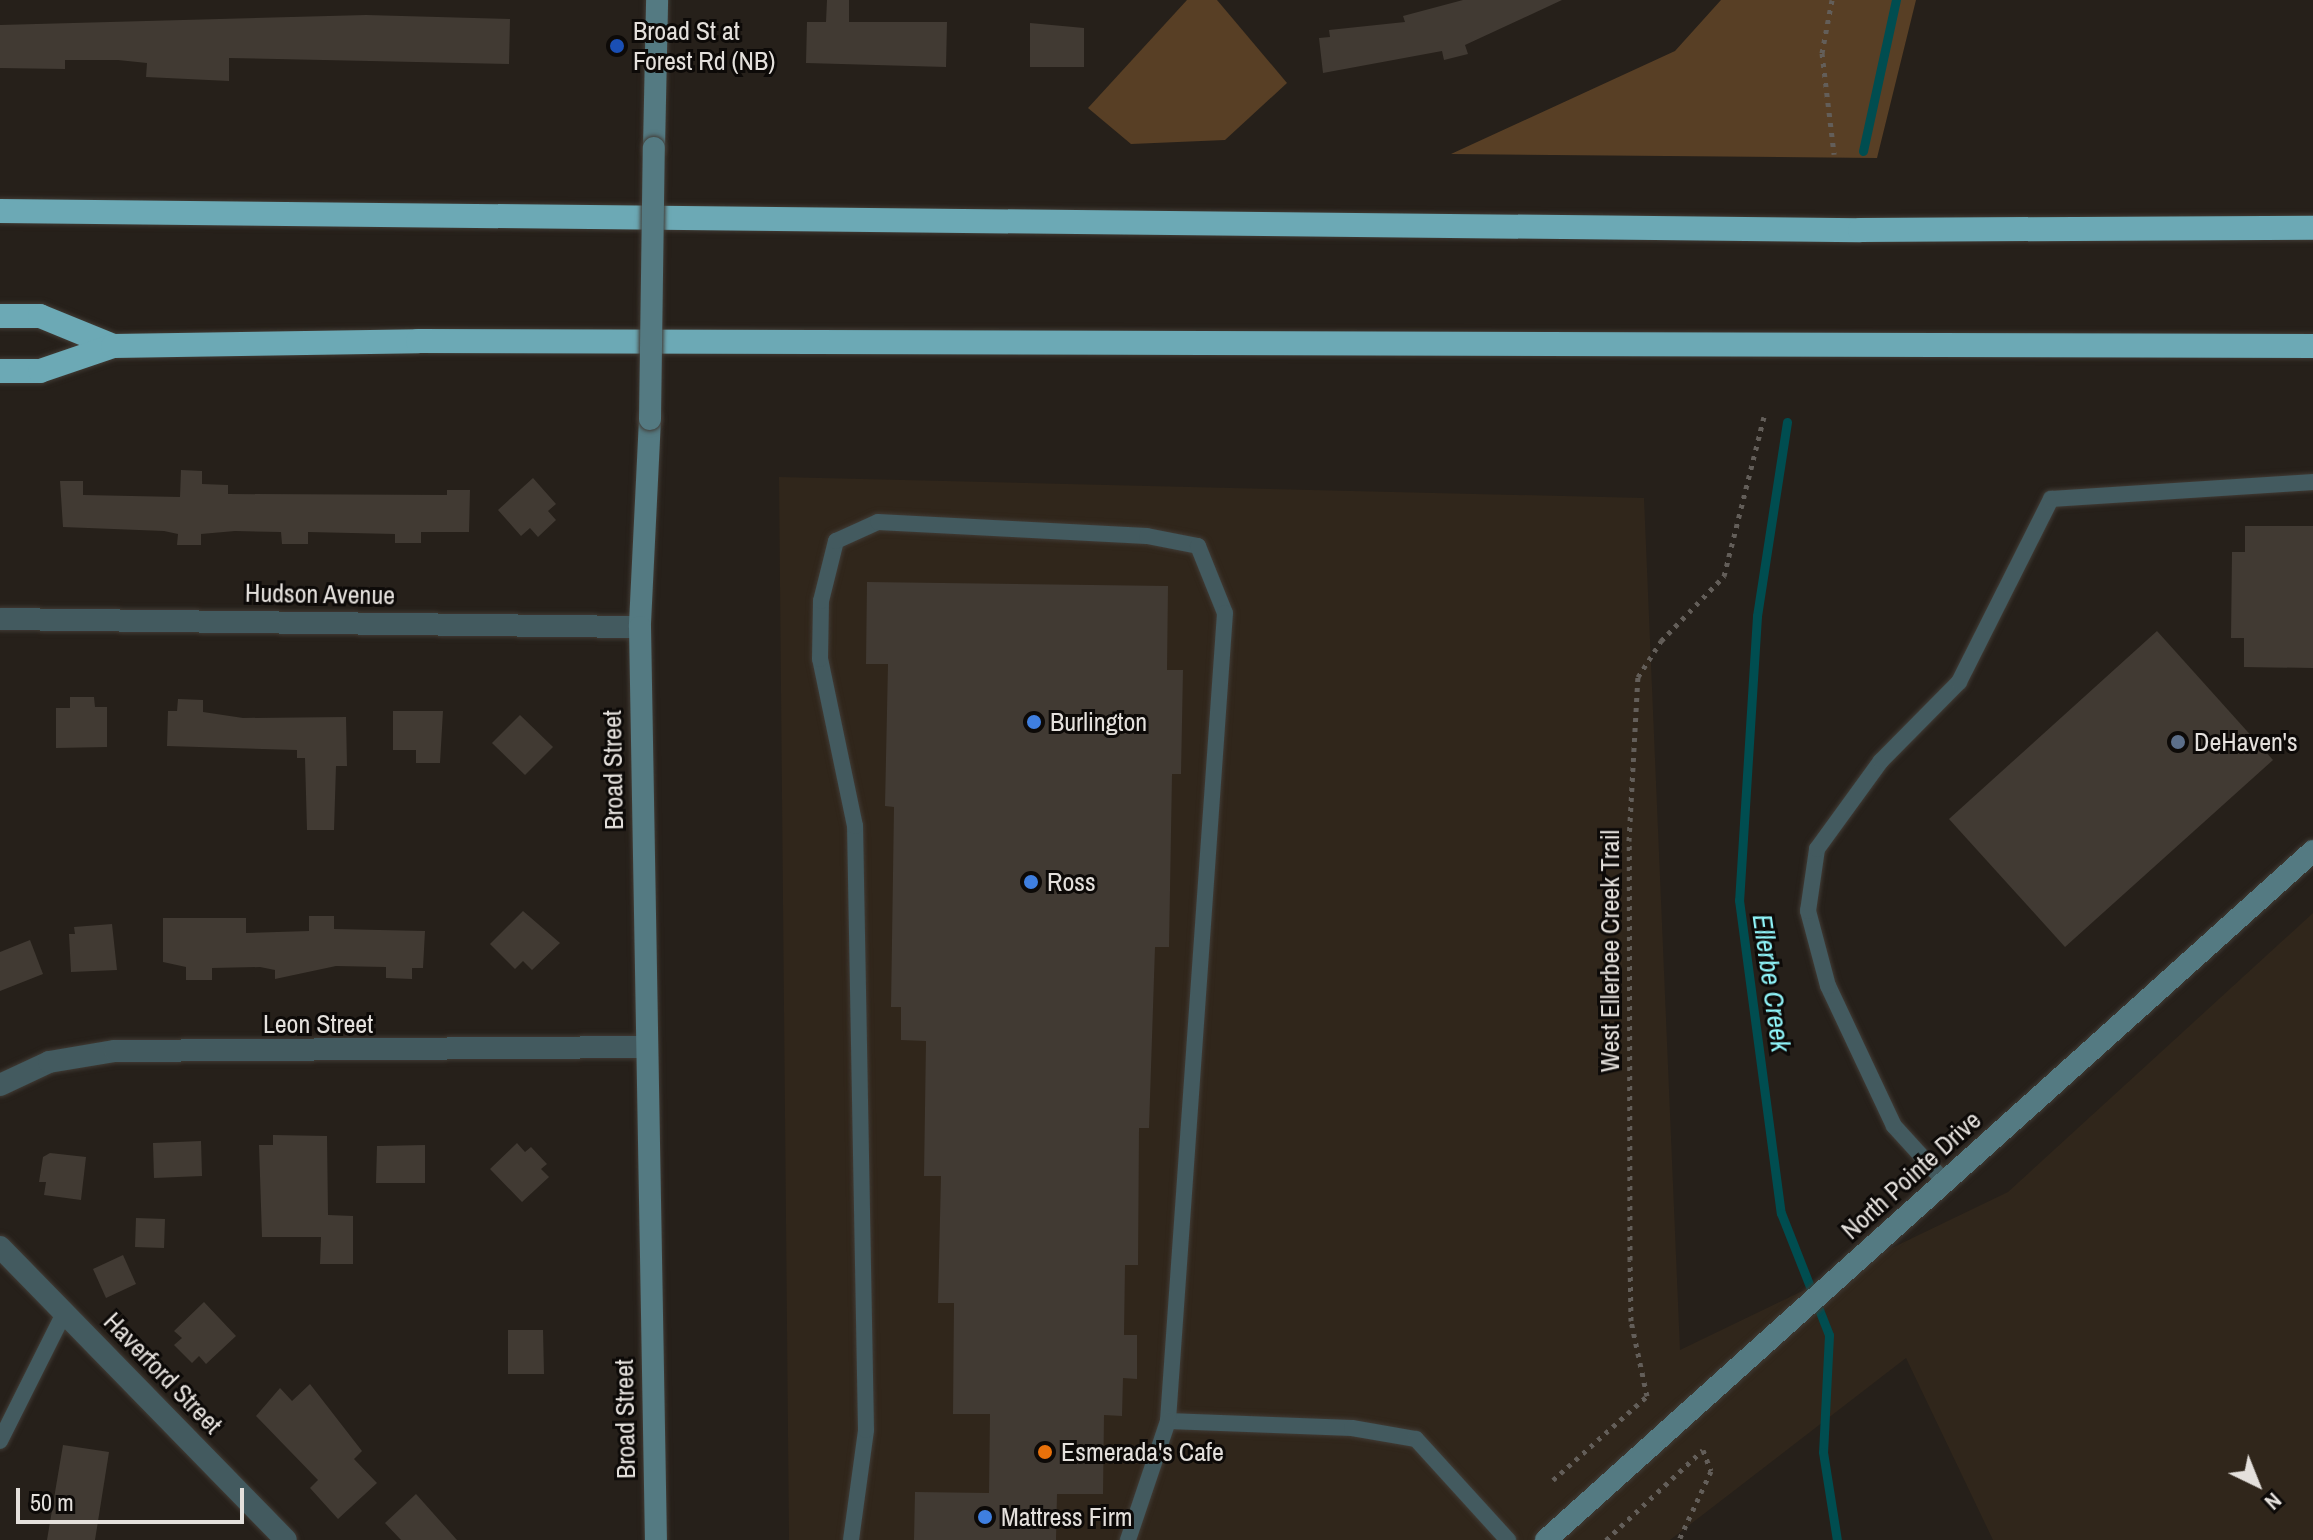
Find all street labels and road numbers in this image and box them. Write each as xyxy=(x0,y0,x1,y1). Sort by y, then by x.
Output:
street label: Hudson Avenue xyxy=(244,577,396,611)
street label: Broad Street xyxy=(596,710,630,830)
street label: West Ellerbee Creek Trail xyxy=(1594,830,1626,1072)
street label: Leon Street xyxy=(263,1008,373,1040)
street label: North Pointe Drive xyxy=(1835,1104,1987,1246)
street label: Haverford Street xyxy=(97,1306,229,1440)
street label: Broad Street xyxy=(608,1359,642,1479)

